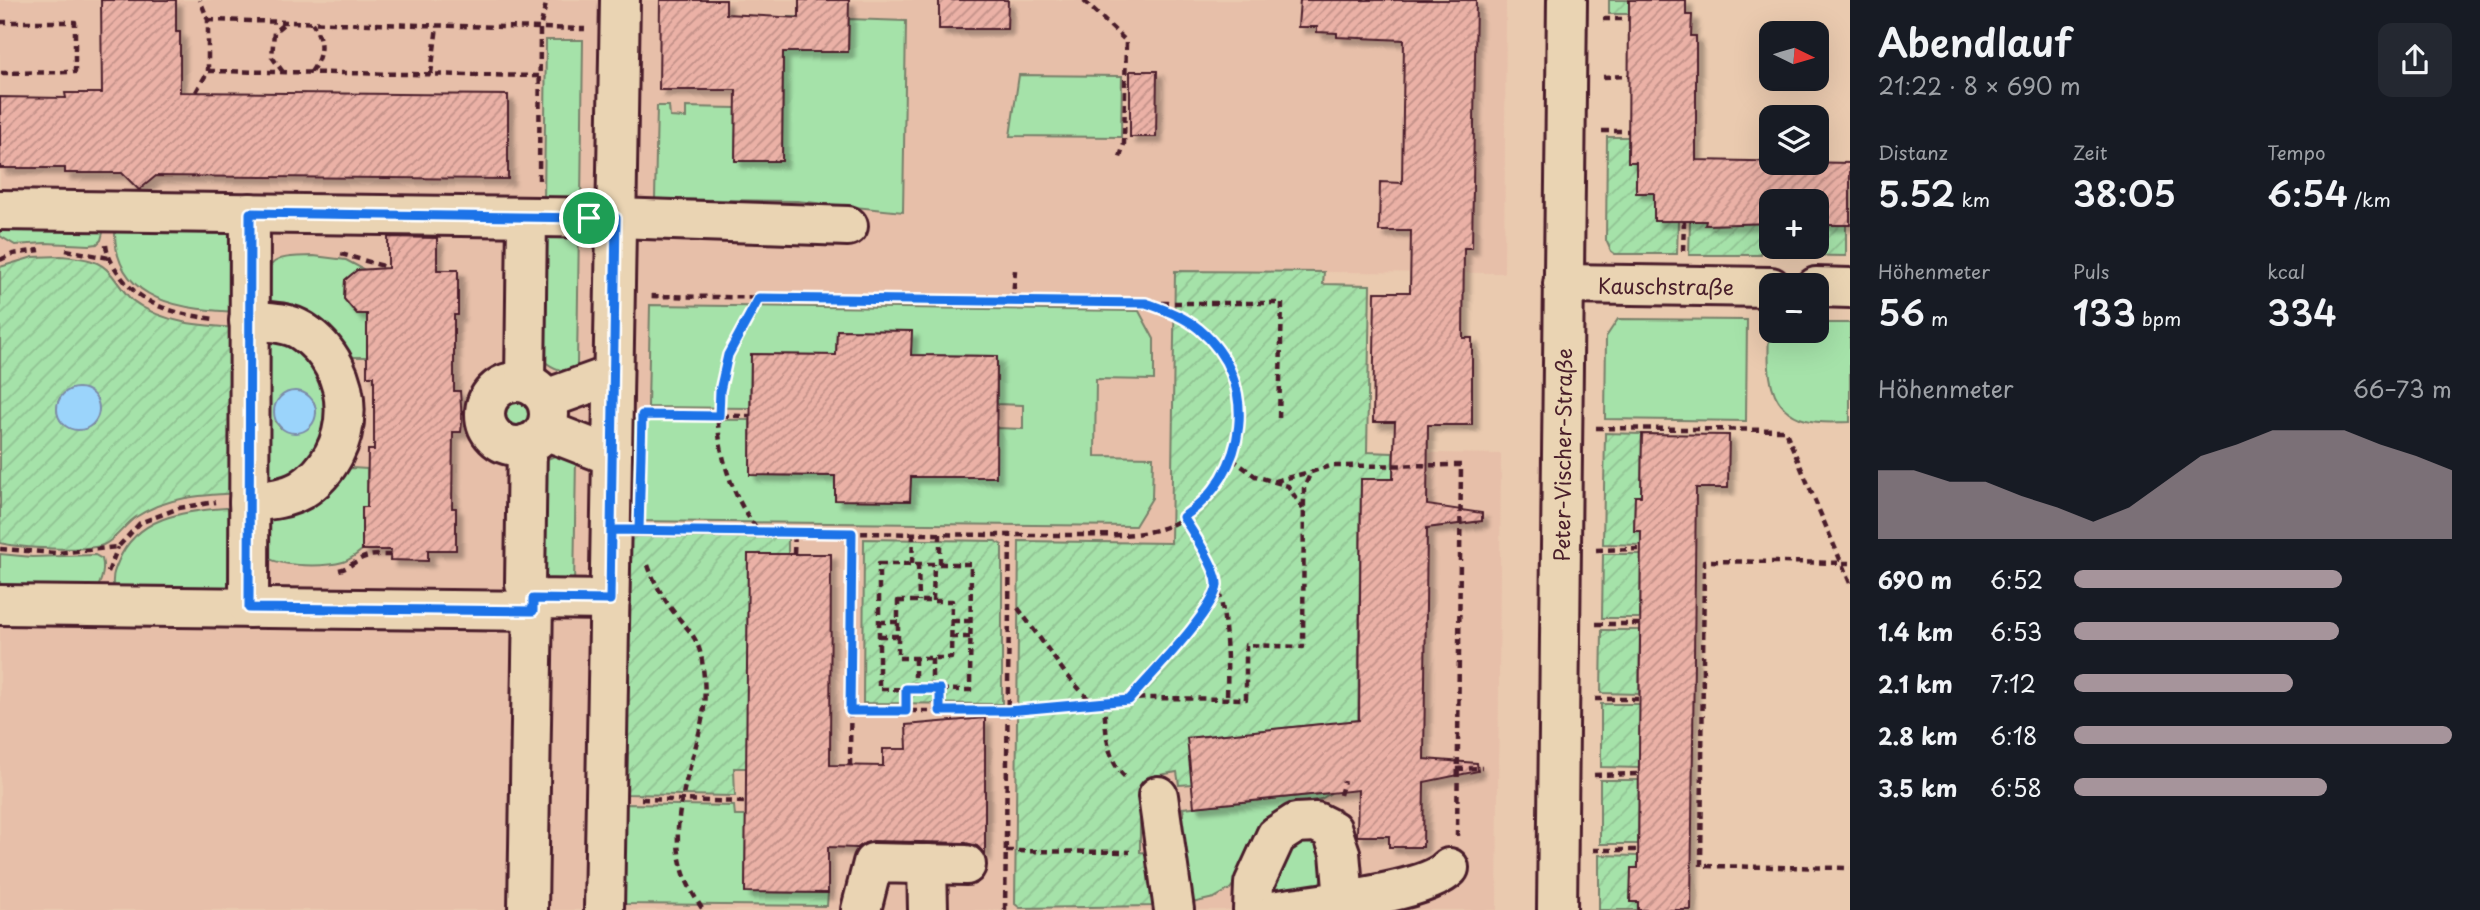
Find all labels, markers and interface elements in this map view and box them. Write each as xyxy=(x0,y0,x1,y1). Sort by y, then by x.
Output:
text: Abendlauf xyxy=(1878,13,2072,70)
north arrow xyxy=(1759,21,1829,91)
map controls xyxy=(1759,21,1829,343)
button: share xyxy=(2378,23,2452,97)
text: 21:22 · 8 × 690 m xyxy=(1878,68,2081,103)
button: layers xyxy=(1759,105,1829,175)
text: Distanz xyxy=(1878,138,1948,166)
text: Zeit xyxy=(2073,138,2108,166)
text: Tempo xyxy=(2267,138,2325,166)
text: 5.52 xyxy=(1878,166,1955,219)
text: 38:05 xyxy=(2073,166,2176,219)
text: 6:54 xyxy=(2267,166,2348,219)
text: km xyxy=(1955,185,1990,213)
text: /km xyxy=(2348,185,2391,213)
pin xyxy=(559,188,619,248)
button: + xyxy=(1759,189,1829,259)
icon: arrive xyxy=(570,199,608,237)
text: Höhenmeter xyxy=(1878,257,1990,285)
text: Puls xyxy=(2073,257,2109,285)
text: kcal xyxy=(2267,257,2305,285)
street label: Kauschstraße xyxy=(1598,269,1734,302)
button: − xyxy=(1759,273,1829,343)
text: 56 xyxy=(1878,285,1925,338)
text: 133 xyxy=(2073,285,2136,338)
text: 334 xyxy=(2267,285,2337,338)
text: m xyxy=(1925,304,1948,332)
text: bpm xyxy=(2136,304,2181,332)
street label: Peter-Vischer-Straße xyxy=(1545,348,1579,562)
text: Höhenmeter xyxy=(1878,371,2014,406)
text: 66–73 m xyxy=(2353,371,2452,406)
text: 690 m xyxy=(1878,562,1952,597)
text: 6:52 xyxy=(1990,562,2043,597)
text: 1.4 km xyxy=(1878,614,1953,649)
text: 6:53 xyxy=(1990,614,2042,649)
text: 2.1 km xyxy=(1878,666,1953,701)
text: 7:12 xyxy=(1990,666,2036,701)
text: 2.8 km xyxy=(1878,718,1958,753)
text: 6:18 xyxy=(1990,718,2037,753)
text: 3.5 km xyxy=(1878,770,1958,805)
text: 6:58 xyxy=(1990,770,2042,805)

